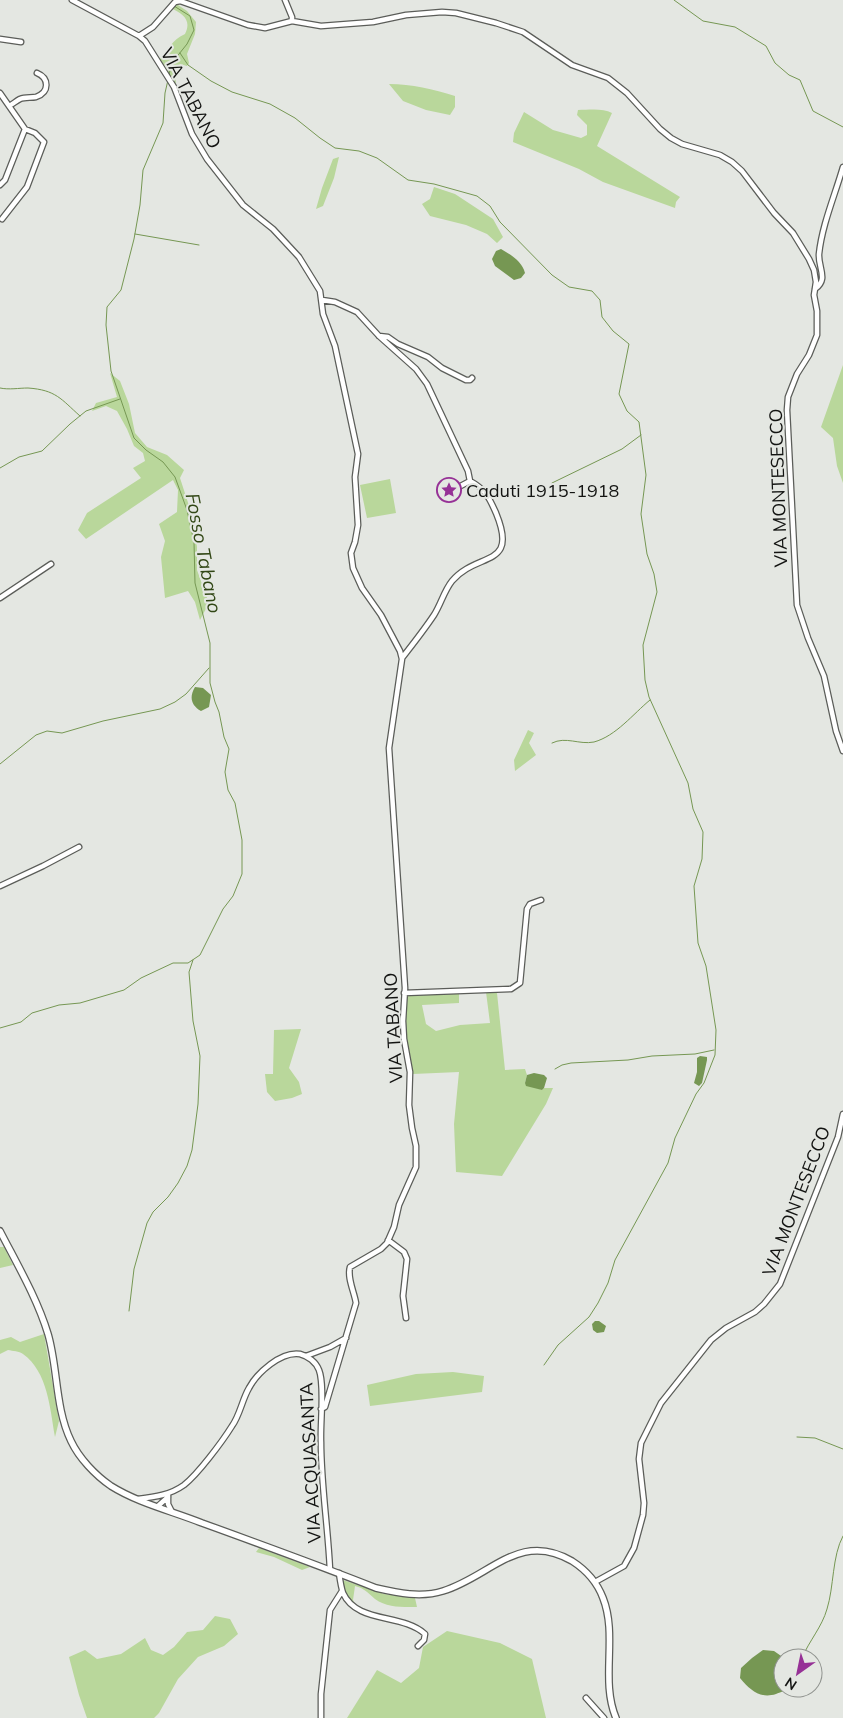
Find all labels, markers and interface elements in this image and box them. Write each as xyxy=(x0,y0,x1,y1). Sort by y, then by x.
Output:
street label: VIA TABANO xyxy=(156,44,226,152)
street label: VIA MONTESECCO xyxy=(764,408,792,568)
place icon: Caduti 1915-1918 xyxy=(436,477,462,503)
place label: Caduti 1915-1918 xyxy=(466,479,619,502)
water label: Fosso Tabano xyxy=(181,491,227,615)
street label: VIA TABANO xyxy=(379,972,407,1084)
street label: VIA MONTESECCO xyxy=(757,1123,835,1279)
street label: VIA ACQUASANTA xyxy=(294,1382,326,1544)
north arrow xyxy=(773,1648,823,1698)
text: N xyxy=(782,1673,800,1694)

